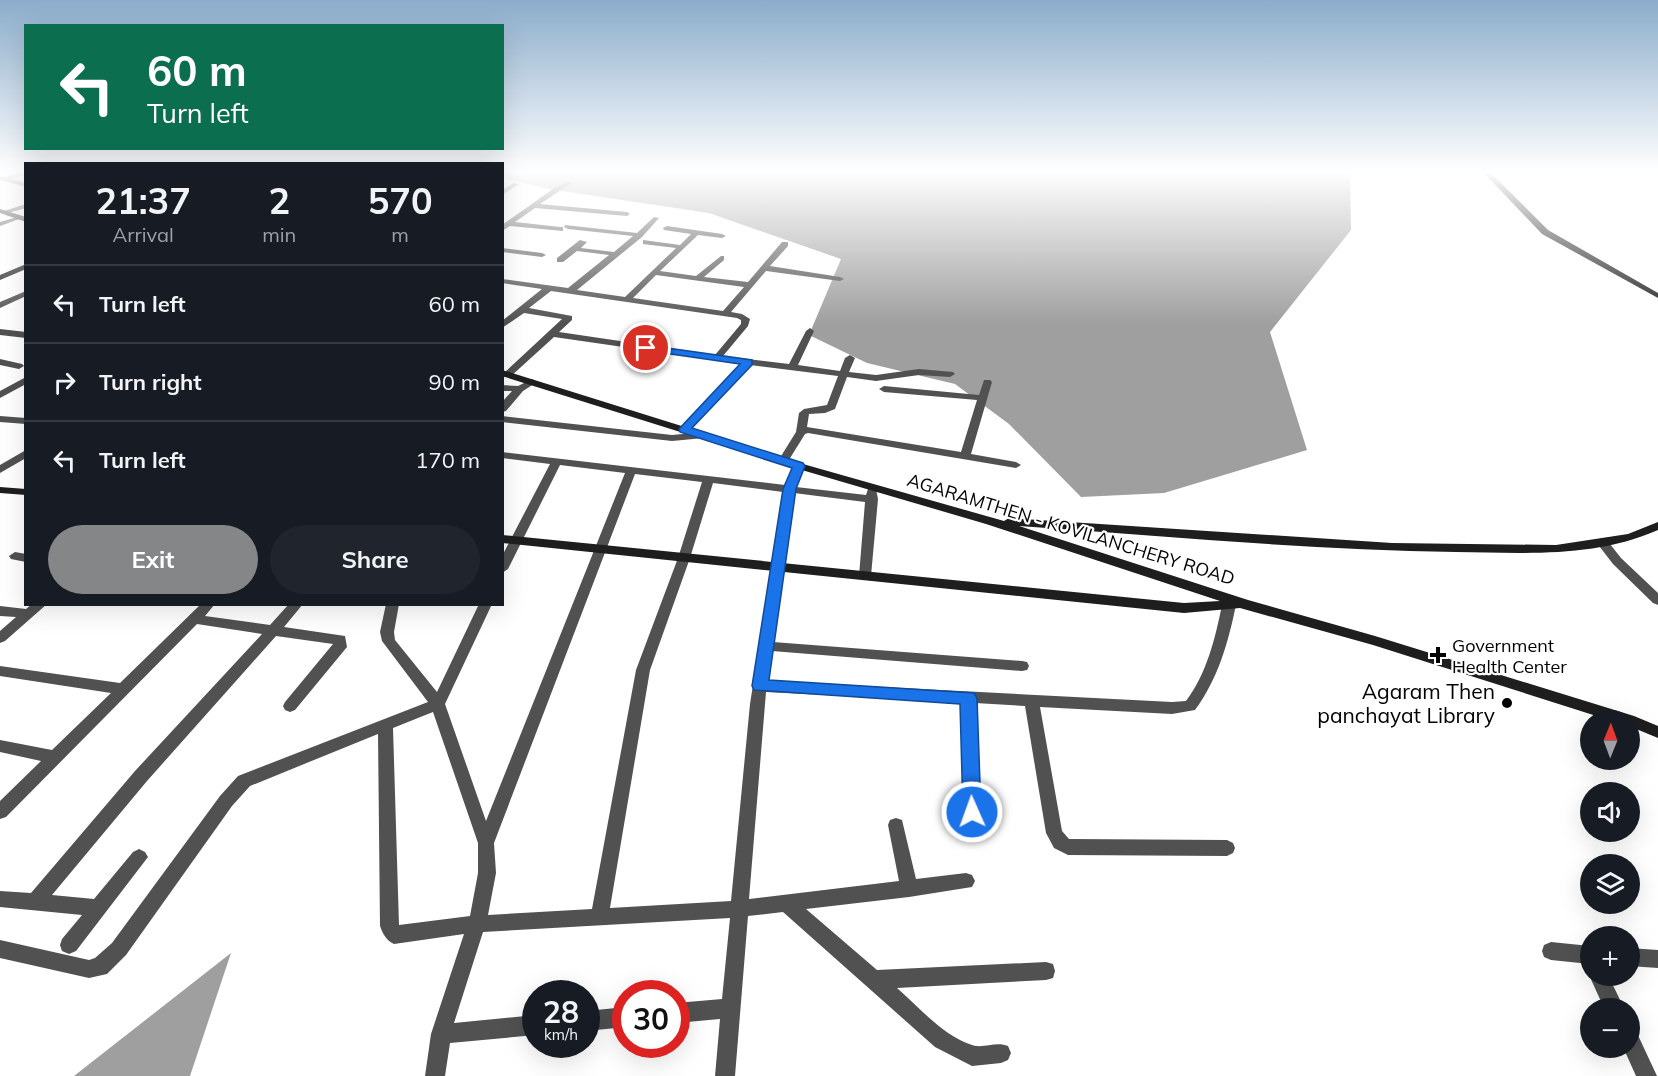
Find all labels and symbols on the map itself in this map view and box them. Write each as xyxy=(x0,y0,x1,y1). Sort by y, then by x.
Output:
pin xyxy=(620,322,671,373)
street label: AGARAMTHEN - KOVILANCHERY ROAD xyxy=(904,468,1238,590)
place label: Government Health Center xyxy=(1452,634,1567,678)
marker: Government Health Center xyxy=(1429,646,1447,664)
place label: Agaram Then panchayat Library xyxy=(1317,678,1495,728)
marker: Agaram Then panchayat Library xyxy=(1500,696,1514,710)
north arrow xyxy=(1580,710,1640,770)
position arrow xyxy=(940,780,1004,844)
speed limit sign: 30 xyxy=(612,980,690,1058)

